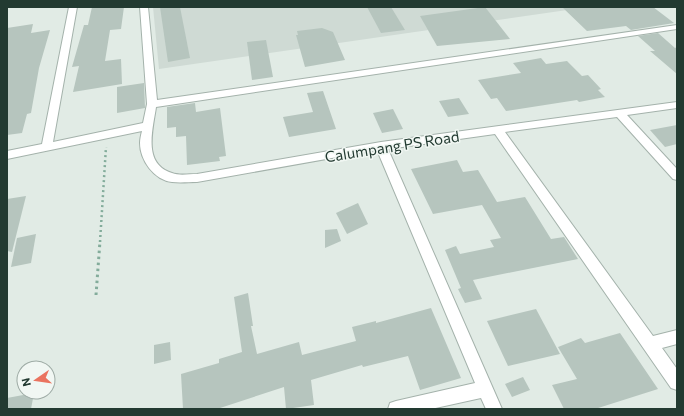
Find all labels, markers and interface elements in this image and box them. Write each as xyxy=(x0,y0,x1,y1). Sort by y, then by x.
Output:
street label: Calumpang PS Road xyxy=(324,126,460,166)
north arrow xyxy=(16,360,56,400)
text: N xyxy=(19,377,33,388)

